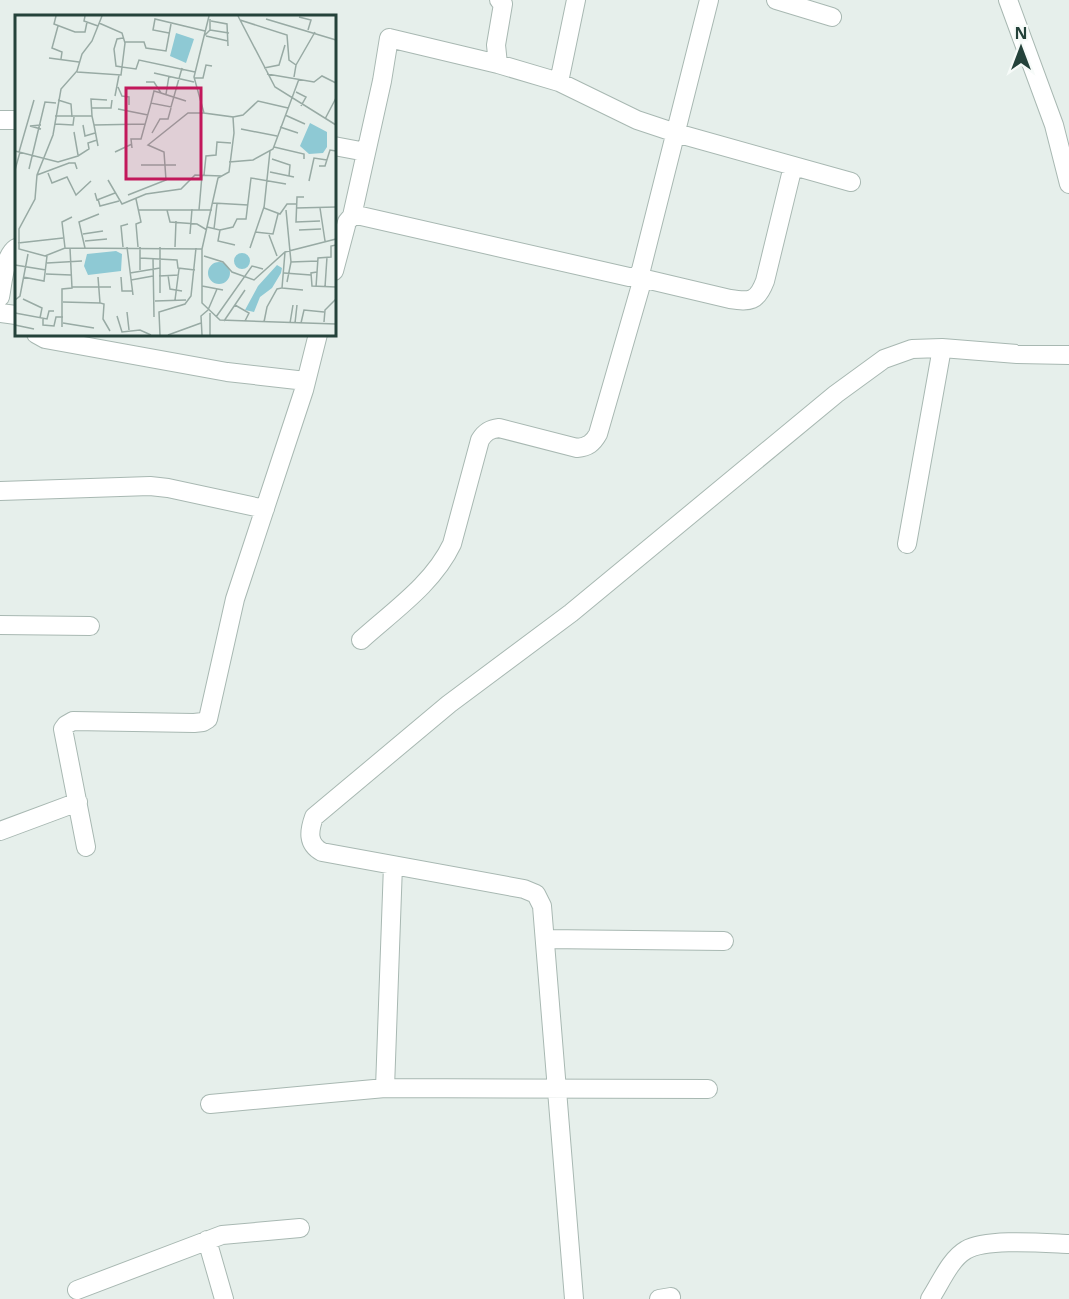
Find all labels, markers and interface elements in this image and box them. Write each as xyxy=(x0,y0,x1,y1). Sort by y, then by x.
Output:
inset map xyxy=(15,15,336,336)
north arrow xyxy=(991,18,1051,78)
text: N xyxy=(1014,22,1028,44)

